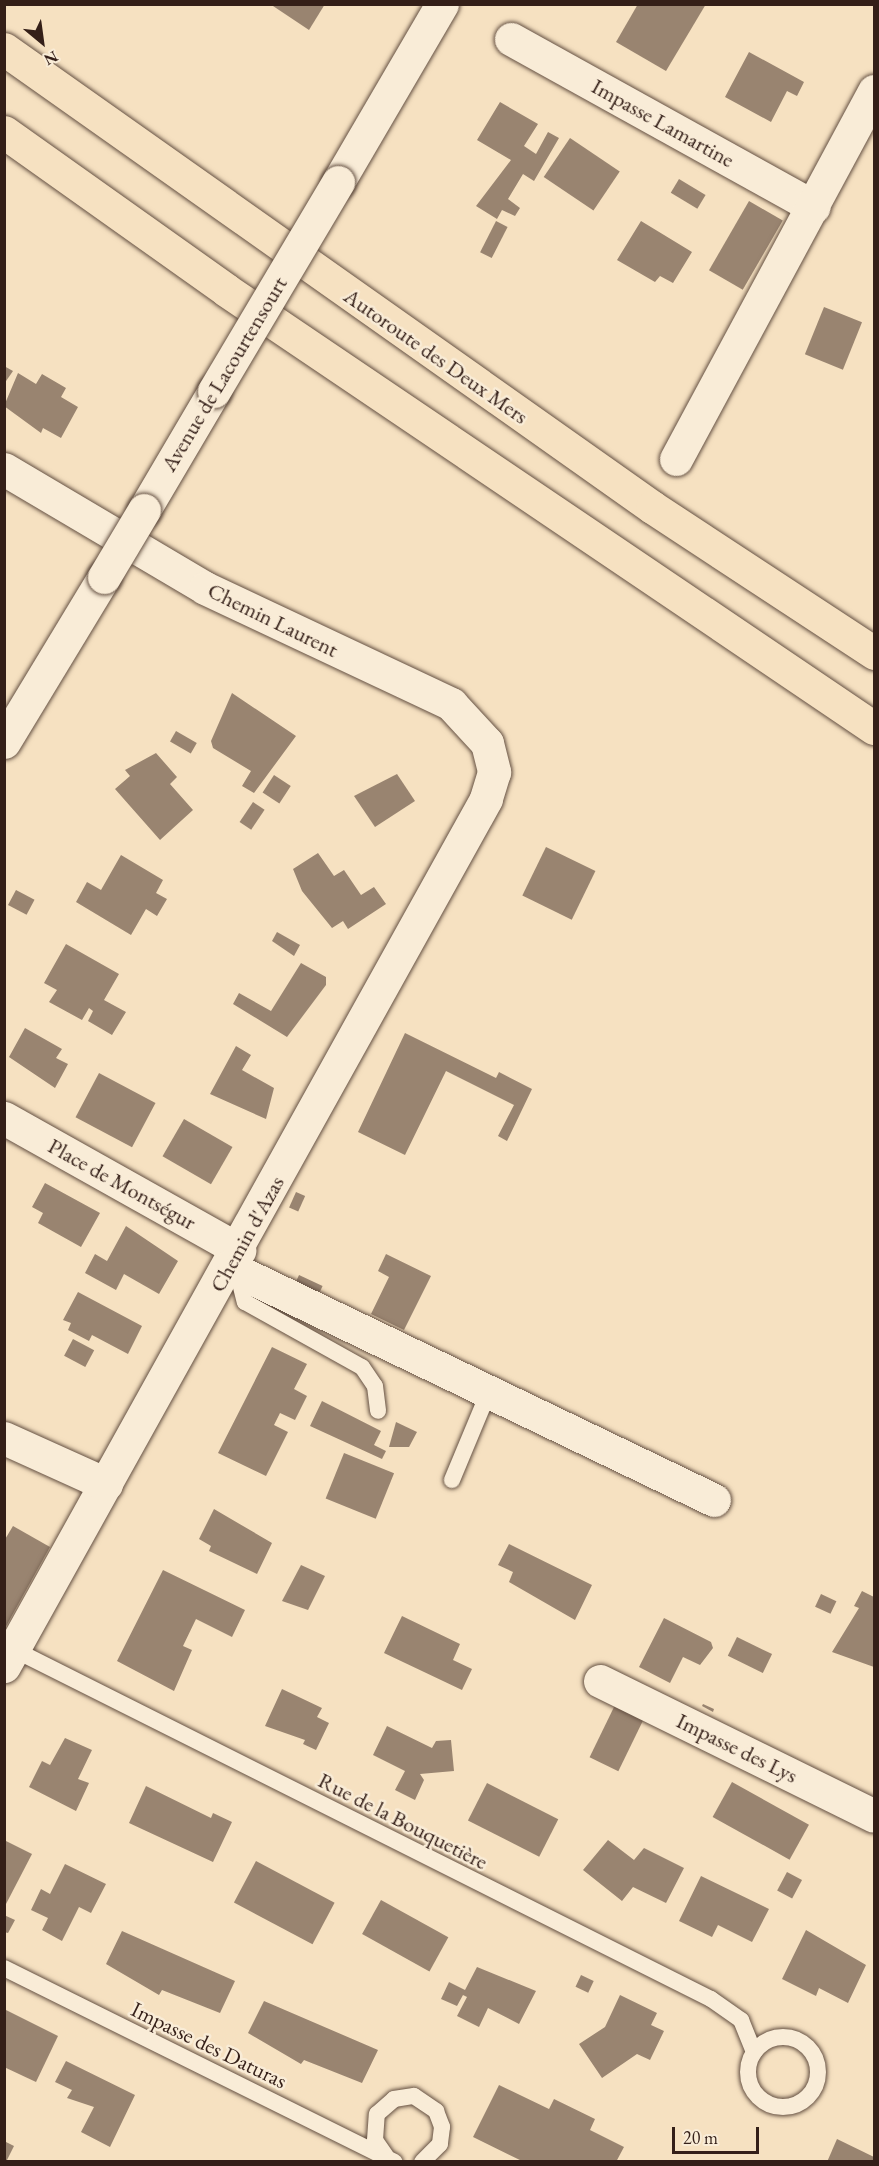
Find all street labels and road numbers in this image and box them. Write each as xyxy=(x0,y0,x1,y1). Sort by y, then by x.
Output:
street label: Impasse Lamartine xyxy=(587,73,739,173)
street label: Avenue de Lacourtensourt xyxy=(155,272,293,476)
street label: Autoroute des Deux Mers xyxy=(339,282,533,430)
street label: Chemin Laurent xyxy=(204,577,342,663)
street label: Place de Montségur xyxy=(44,1133,200,1235)
street label: Chemin d'Azas xyxy=(204,1171,290,1297)
street label: Impasse des Lys xyxy=(672,1707,802,1789)
street label: Rue de la Bouquetière xyxy=(314,1767,492,1875)
street label: Impasse des Daturas xyxy=(127,1996,291,2094)

